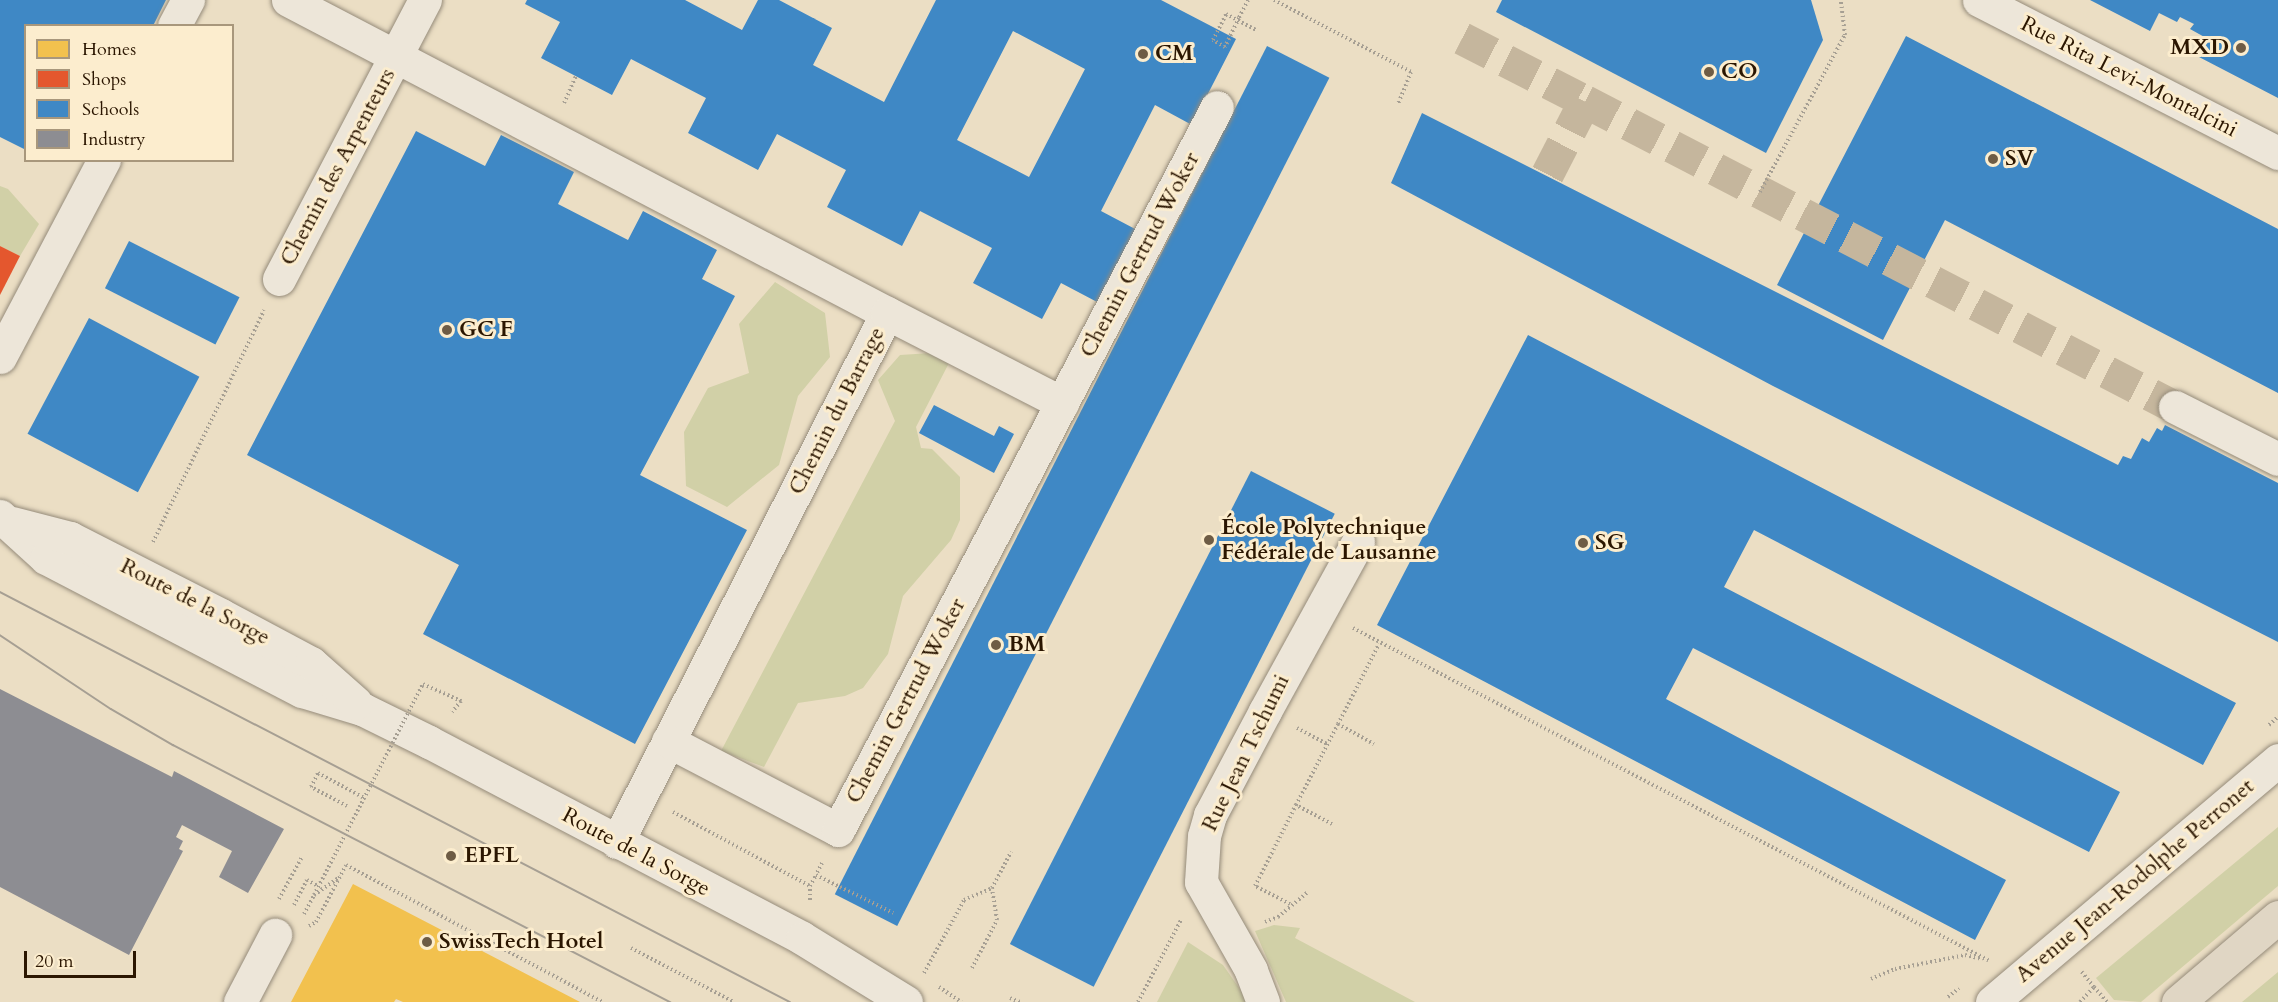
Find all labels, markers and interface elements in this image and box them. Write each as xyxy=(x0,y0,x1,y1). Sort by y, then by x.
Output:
street label: Rue Rita Levi-Montalcini xyxy=(2016,11,2242,143)
legend xyxy=(24,24,234,162)
place label: MXD xyxy=(2170,35,2229,61)
text: Homes xyxy=(82,37,136,62)
place label: CM xyxy=(1155,41,1193,67)
marker: MXD xyxy=(2234,41,2248,55)
marker: CM xyxy=(1136,47,1150,61)
place label: CO xyxy=(1721,59,1758,85)
street label: Chemin des Arpenteurs xyxy=(275,64,401,270)
marker: CO xyxy=(1702,65,1716,79)
text: Shops xyxy=(82,67,126,92)
text: Schools xyxy=(82,97,139,122)
text: Industry xyxy=(82,127,146,152)
place label: SV xyxy=(2005,146,2034,172)
street label: Chemin Gertrud Woker xyxy=(1075,148,1205,362)
marker: SV xyxy=(1986,152,2000,166)
place label: GC F xyxy=(459,317,513,343)
marker: GC F xyxy=(440,323,454,337)
street label: Chemin du Barrage xyxy=(783,323,891,499)
place label: École Polytechnique Fédérale de Lausanne xyxy=(1221,514,1437,566)
place label: SG xyxy=(1595,530,1625,556)
marker: École Polytechnique Fédérale de Lausanne xyxy=(1202,533,1216,547)
marker: SG xyxy=(1576,536,1590,550)
street label: Route de la Sorge xyxy=(116,553,274,651)
street label: Chemin Gertrud Woker xyxy=(841,594,971,808)
place label: BM xyxy=(1008,632,1045,658)
marker: BM xyxy=(989,638,1003,652)
street label: Rue Jean Tschumi xyxy=(1197,670,1295,836)
street label: Avenue Jean-Rodolphe Perronet xyxy=(2010,774,2260,988)
street label: Route de la Sorge xyxy=(557,802,715,902)
place label: EPFL xyxy=(464,843,519,869)
marker: EPFL xyxy=(442,847,460,865)
place label: SwissTech Hotel xyxy=(439,929,603,955)
marker: SwissTech Hotel xyxy=(420,935,434,949)
scale bar xyxy=(27,939,140,977)
text: 20 m xyxy=(35,949,74,974)

